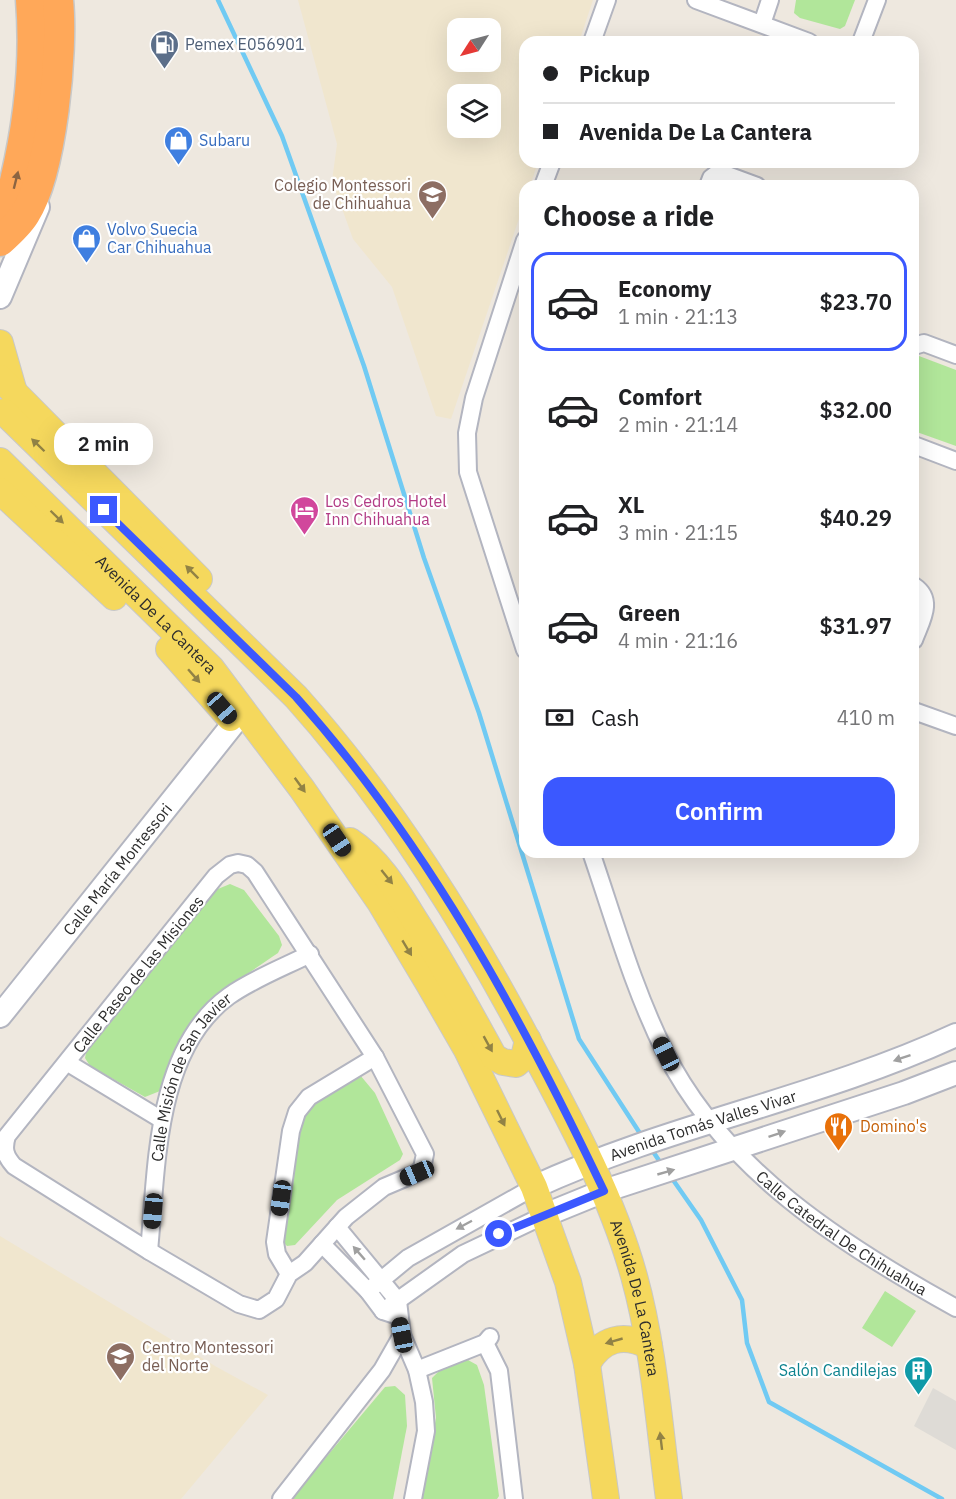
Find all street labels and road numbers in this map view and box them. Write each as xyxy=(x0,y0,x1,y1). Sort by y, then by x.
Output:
street label: Avenida De La Cantera xyxy=(92,551,221,678)
street label: Calle María Montessori xyxy=(59,799,176,939)
street label: Calle Paseo de las Misiones xyxy=(68,891,208,1057)
street label: Calle Misión de San Javier xyxy=(147,988,235,1163)
street label: Avenida Tomás Valles Vivar xyxy=(607,1086,799,1165)
street label: Calle Catedral De Chihuahua xyxy=(752,1166,931,1300)
street label: Avenida De La Cantera xyxy=(606,1217,664,1378)

